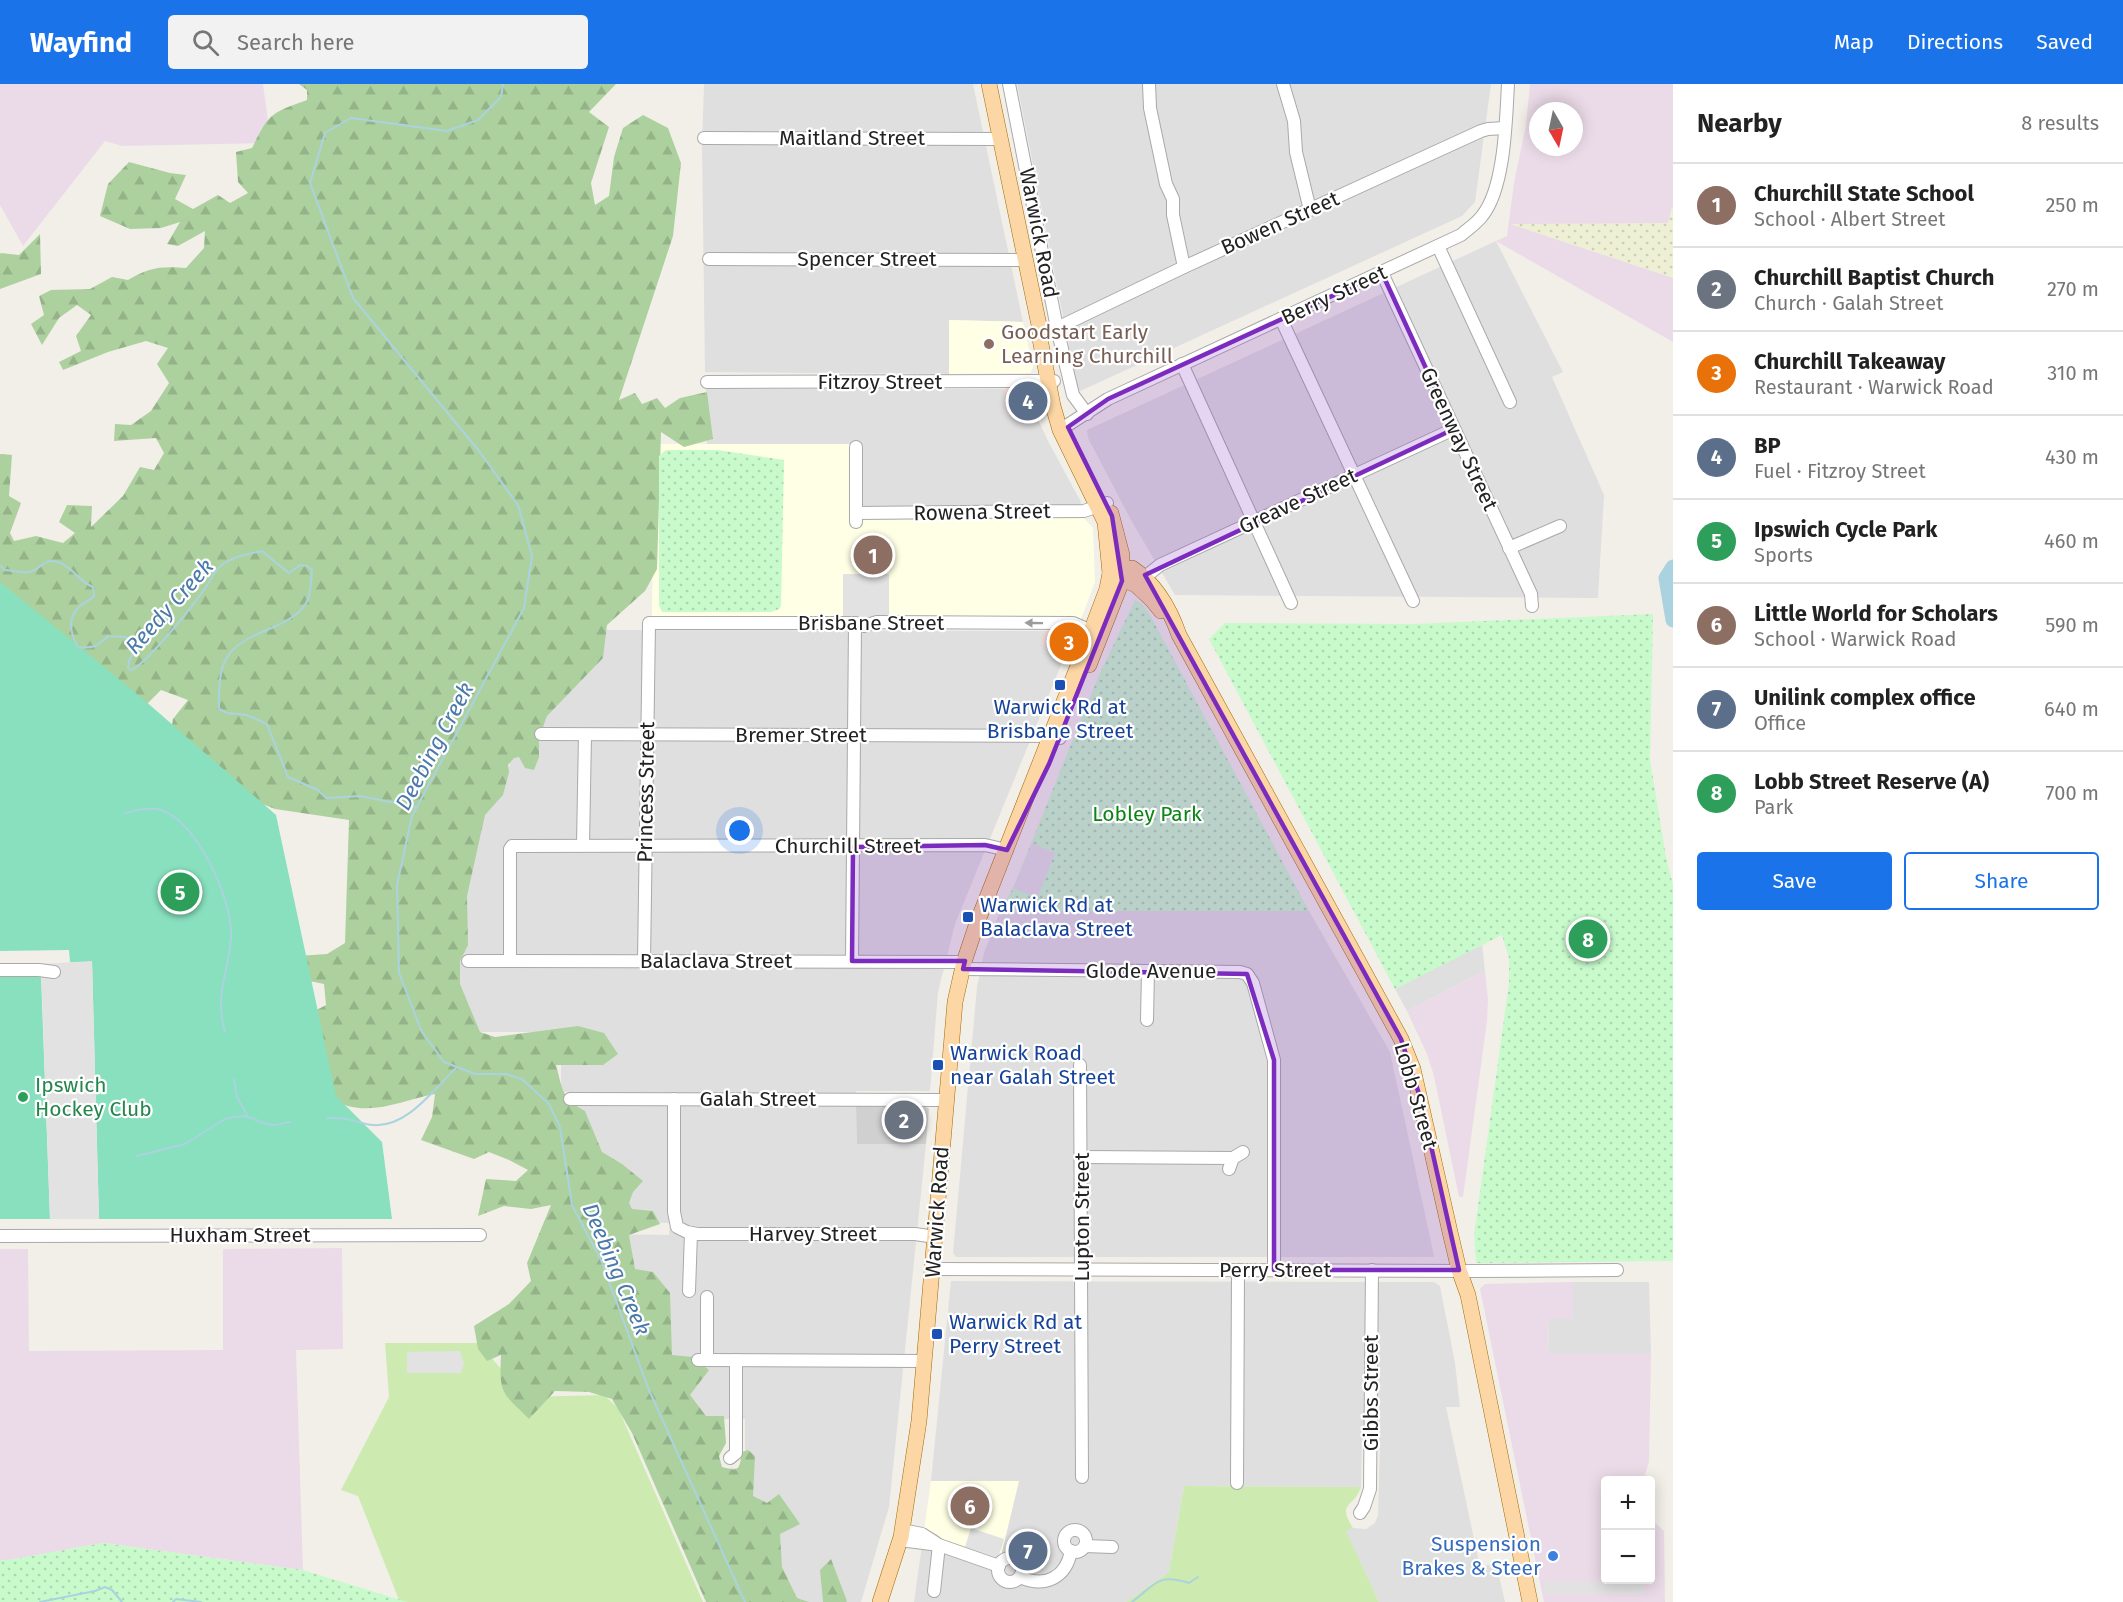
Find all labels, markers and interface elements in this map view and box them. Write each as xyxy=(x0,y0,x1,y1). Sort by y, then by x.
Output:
search box xyxy=(168,15,588,69)
text: Wayfind xyxy=(30,26,132,59)
icon: search xyxy=(189,26,222,59)
text: Search here xyxy=(237,29,355,56)
text: Map xyxy=(1834,29,1874,55)
text: Directions xyxy=(1907,29,2003,55)
text: Saved xyxy=(2036,29,2093,55)
north arrow xyxy=(1529,102,1583,156)
text: Nearby xyxy=(1697,108,1782,139)
text: 8 results xyxy=(2021,111,2099,135)
street label: Maitland Street xyxy=(779,125,925,151)
street label: Warwick Road xyxy=(1014,166,1064,300)
text: Churchill State School xyxy=(1754,180,1974,207)
street label: Bowen Street xyxy=(1217,185,1343,261)
text: 1 xyxy=(1712,193,1721,217)
text: 250 m xyxy=(2045,193,2099,217)
text: School · Albert Street xyxy=(1754,207,1945,231)
street label: Spencer Street xyxy=(797,246,937,272)
street label: Berry Street xyxy=(1277,259,1391,331)
text: Churchill Baptist Church xyxy=(1754,264,1994,291)
text: 2 xyxy=(1711,277,1722,301)
text: 270 m xyxy=(2047,277,2099,301)
text: Church · Galah Street xyxy=(1754,291,1943,315)
place label: Goodstart Early Learning Churchill xyxy=(1001,319,1173,369)
marker: Goodstart Early Learning Churchill xyxy=(982,337,996,351)
text: Churchill Takeaway xyxy=(1754,348,1945,375)
text: 3 xyxy=(1711,361,1722,385)
text: 310 m xyxy=(2047,361,2099,385)
street label: Greenway Street xyxy=(1415,363,1504,515)
street label: Fitzroy Street xyxy=(818,369,943,395)
text: Restaurant · Warwick Road xyxy=(1754,375,1994,399)
pin: 4 xyxy=(1008,378,1048,424)
text: BP xyxy=(1754,432,1781,459)
text: 4 xyxy=(1711,445,1722,469)
text: 430 m xyxy=(2045,445,2099,469)
text: Fuel · Fitzroy Street xyxy=(1754,459,1926,483)
street label: Greave Street xyxy=(1235,462,1362,540)
street label: Rowena Street xyxy=(913,498,1051,526)
text: Ipswich Cycle Park xyxy=(1754,516,1937,543)
text: 5 xyxy=(1711,529,1722,553)
text: 460 m xyxy=(2044,529,2099,553)
pin: 1 xyxy=(854,532,892,578)
text: Sports xyxy=(1754,543,1813,567)
water label: Reedy Creek xyxy=(120,553,219,660)
text: Little World for Scholars xyxy=(1754,600,1998,627)
street label: Brisbane Street xyxy=(798,610,945,636)
text: 6 xyxy=(1711,613,1722,637)
text: 590 m xyxy=(2045,613,2099,637)
one-way arrow xyxy=(1025,618,1044,628)
pin: 3 xyxy=(1050,620,1088,664)
text: School · Warwick Road xyxy=(1754,627,1957,651)
water label: Deebing Creek xyxy=(389,678,479,815)
marker: Warwick Rd at Brisbane Street xyxy=(1053,678,1067,692)
text: Unilink complex office xyxy=(1754,684,1976,711)
place label: Warwick Rd at Brisbane Street xyxy=(987,694,1134,744)
text: 7 xyxy=(1712,697,1721,721)
text: 640 m xyxy=(2044,697,2099,721)
text: Office xyxy=(1754,711,1806,735)
street label: Princess Street xyxy=(632,721,660,863)
street label: Bremer Street xyxy=(735,722,867,748)
text: Lobb Street Reserve (A) xyxy=(1754,768,1989,795)
text: 8 xyxy=(1711,781,1722,805)
text: 700 m xyxy=(2046,781,2099,805)
text: Park xyxy=(1754,795,1793,819)
park label: Lobley Park xyxy=(1092,801,1202,827)
your location xyxy=(725,816,754,845)
street label: Churchill Street xyxy=(775,833,922,859)
button: Save xyxy=(1697,852,1892,910)
button: Share xyxy=(1904,852,2099,910)
pin: 5 xyxy=(160,870,200,914)
place label: Warwick Rd at Balaclava Street xyxy=(980,892,1133,942)
marker: Warwick Rd at Balaclava Street xyxy=(961,910,975,924)
pin: 8 xyxy=(1568,916,1608,962)
street label: Balaclava Street xyxy=(640,948,793,974)
street label: Glode Avenue xyxy=(1086,958,1216,984)
place label: Warwick Road near Galah Street xyxy=(950,1040,1116,1090)
street label: Lobb Street xyxy=(1388,1040,1444,1153)
marker: Warwick Road near Galah Street xyxy=(931,1058,945,1072)
place label: Ipswich Hockey Club xyxy=(35,1072,152,1122)
street label: Galah Street xyxy=(700,1086,817,1112)
marker: Ipswich Hockey Club xyxy=(16,1090,30,1104)
pin: 2 xyxy=(884,1098,924,1142)
street label: Warwick Road xyxy=(919,1145,955,1279)
street label: Lupton Street xyxy=(1069,1152,1095,1282)
water label: Deebing Creek xyxy=(577,1199,657,1339)
street label: Harvey Street xyxy=(749,1221,878,1247)
street label: Huxham Street xyxy=(170,1222,311,1248)
street label: Perry Street xyxy=(1219,1257,1331,1283)
place label: Warwick Rd at Perry Street xyxy=(949,1309,1083,1359)
marker: Warwick Rd at Perry Street xyxy=(930,1327,944,1341)
street label: Gibbs Street xyxy=(1358,1334,1384,1451)
map controls xyxy=(1601,1476,1655,1584)
button: + xyxy=(1601,1476,1655,1530)
pin: 6 xyxy=(950,1484,990,1528)
pin: 7 xyxy=(1008,1528,1048,1574)
button: − xyxy=(1601,1530,1655,1584)
place label: Suspension Brakes & Steer xyxy=(1401,1531,1541,1581)
marker: Suspension Brakes & Steer xyxy=(1546,1549,1560,1563)

